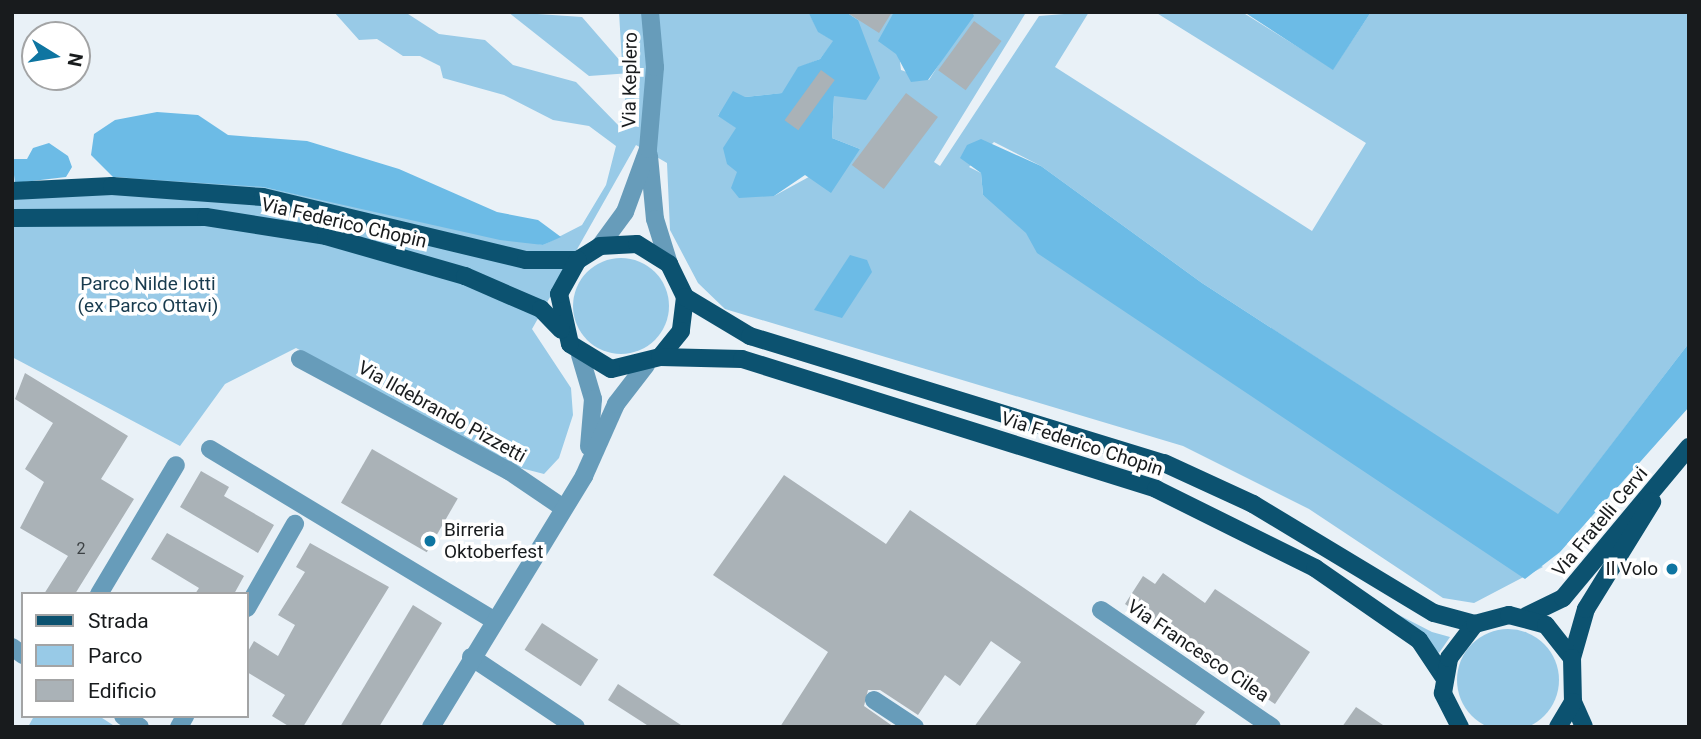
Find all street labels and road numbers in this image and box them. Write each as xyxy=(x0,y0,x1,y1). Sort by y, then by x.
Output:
street label: Via Keplero xyxy=(618,32,642,128)
street label: Via Federico Chopin xyxy=(259,193,429,253)
street label: Via Ildebrando Pizzetti xyxy=(354,356,530,468)
street label: Via Federico Chopin xyxy=(998,407,1166,481)
street label: Via Fratelli Cervi xyxy=(1548,463,1652,581)
street label: Via Francesco Cilea xyxy=(1123,595,1273,707)

